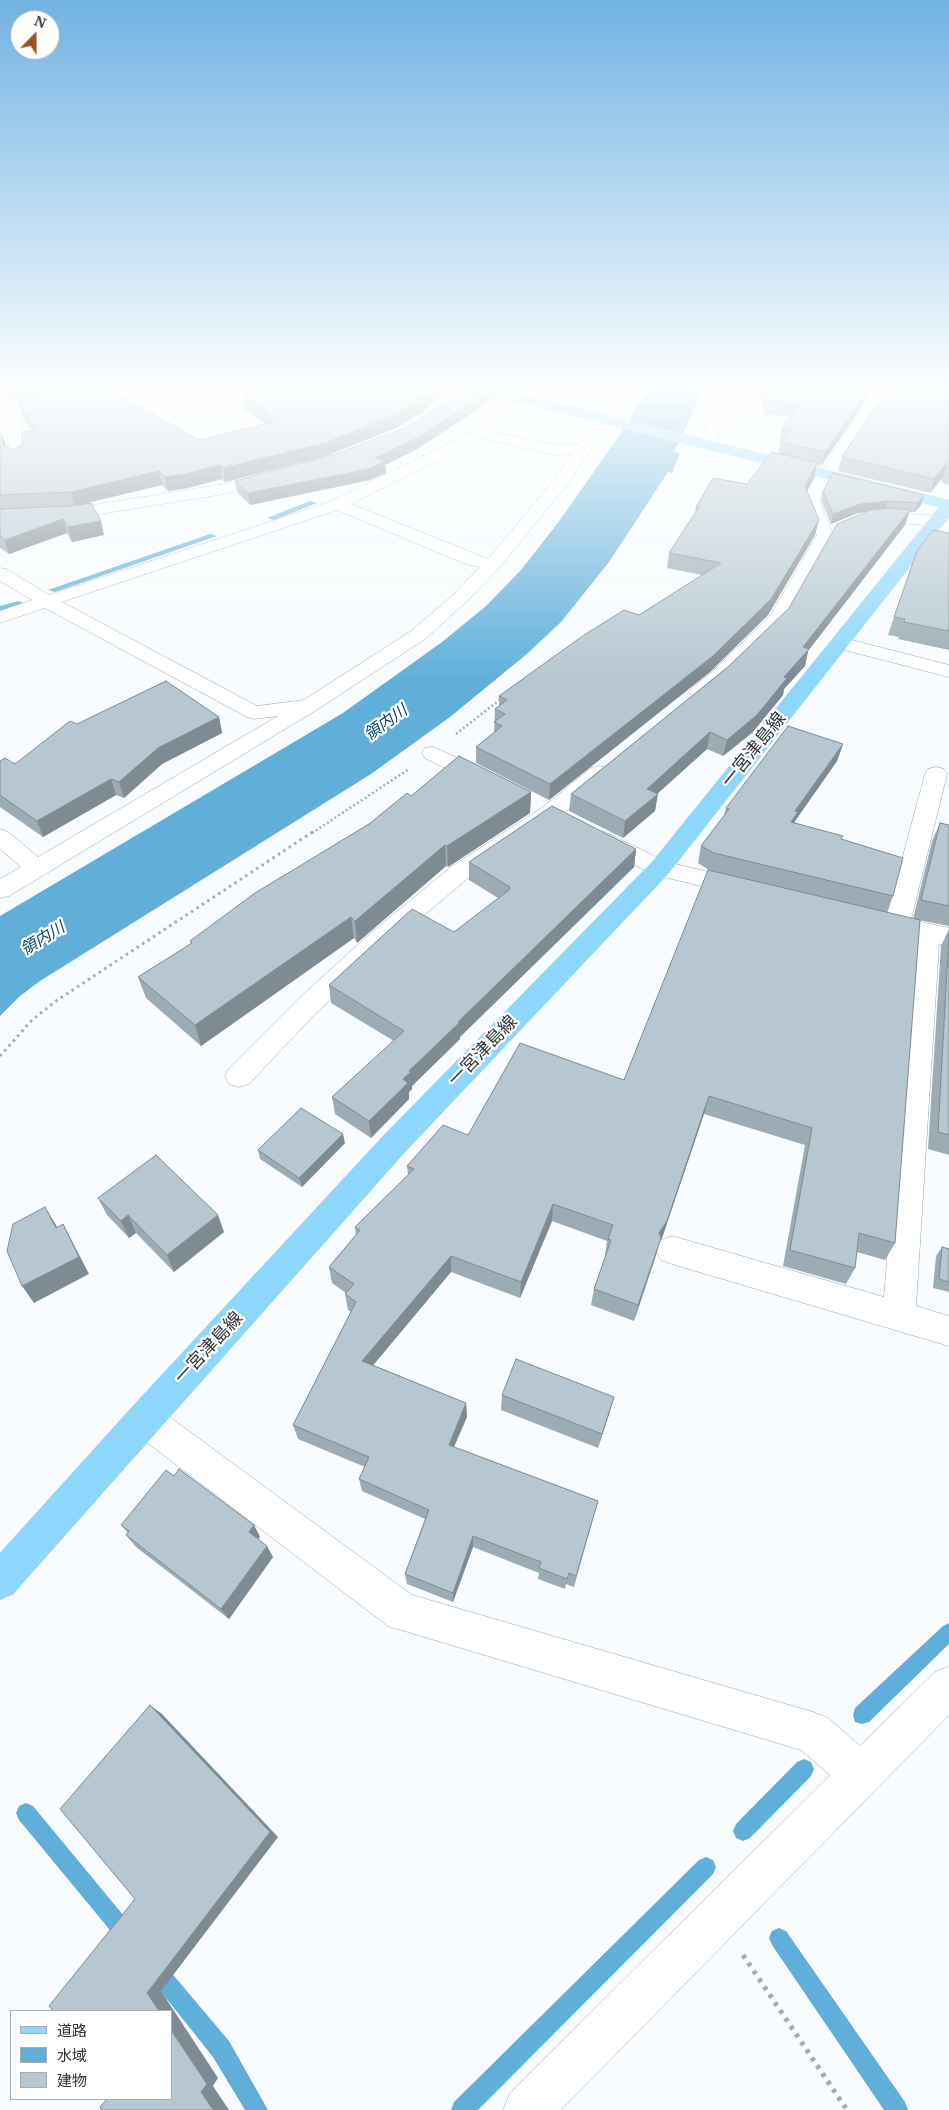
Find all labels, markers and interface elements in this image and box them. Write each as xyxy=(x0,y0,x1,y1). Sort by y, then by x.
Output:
north arrow xyxy=(10,10,60,60)
text: N xyxy=(32,11,49,32)
water label: 領内川 xyxy=(361,701,411,745)
street label: 一宮津島線 xyxy=(717,708,791,792)
water label: 領内川 xyxy=(18,918,68,960)
street label: 一宮津島線 xyxy=(444,1011,522,1091)
street label: 一宮津島線 xyxy=(170,1308,248,1388)
legend xyxy=(10,2010,172,2100)
text: 道路 xyxy=(57,2020,87,2040)
text: 水域 xyxy=(57,2045,87,2065)
text: 建物 xyxy=(57,2070,87,2090)

